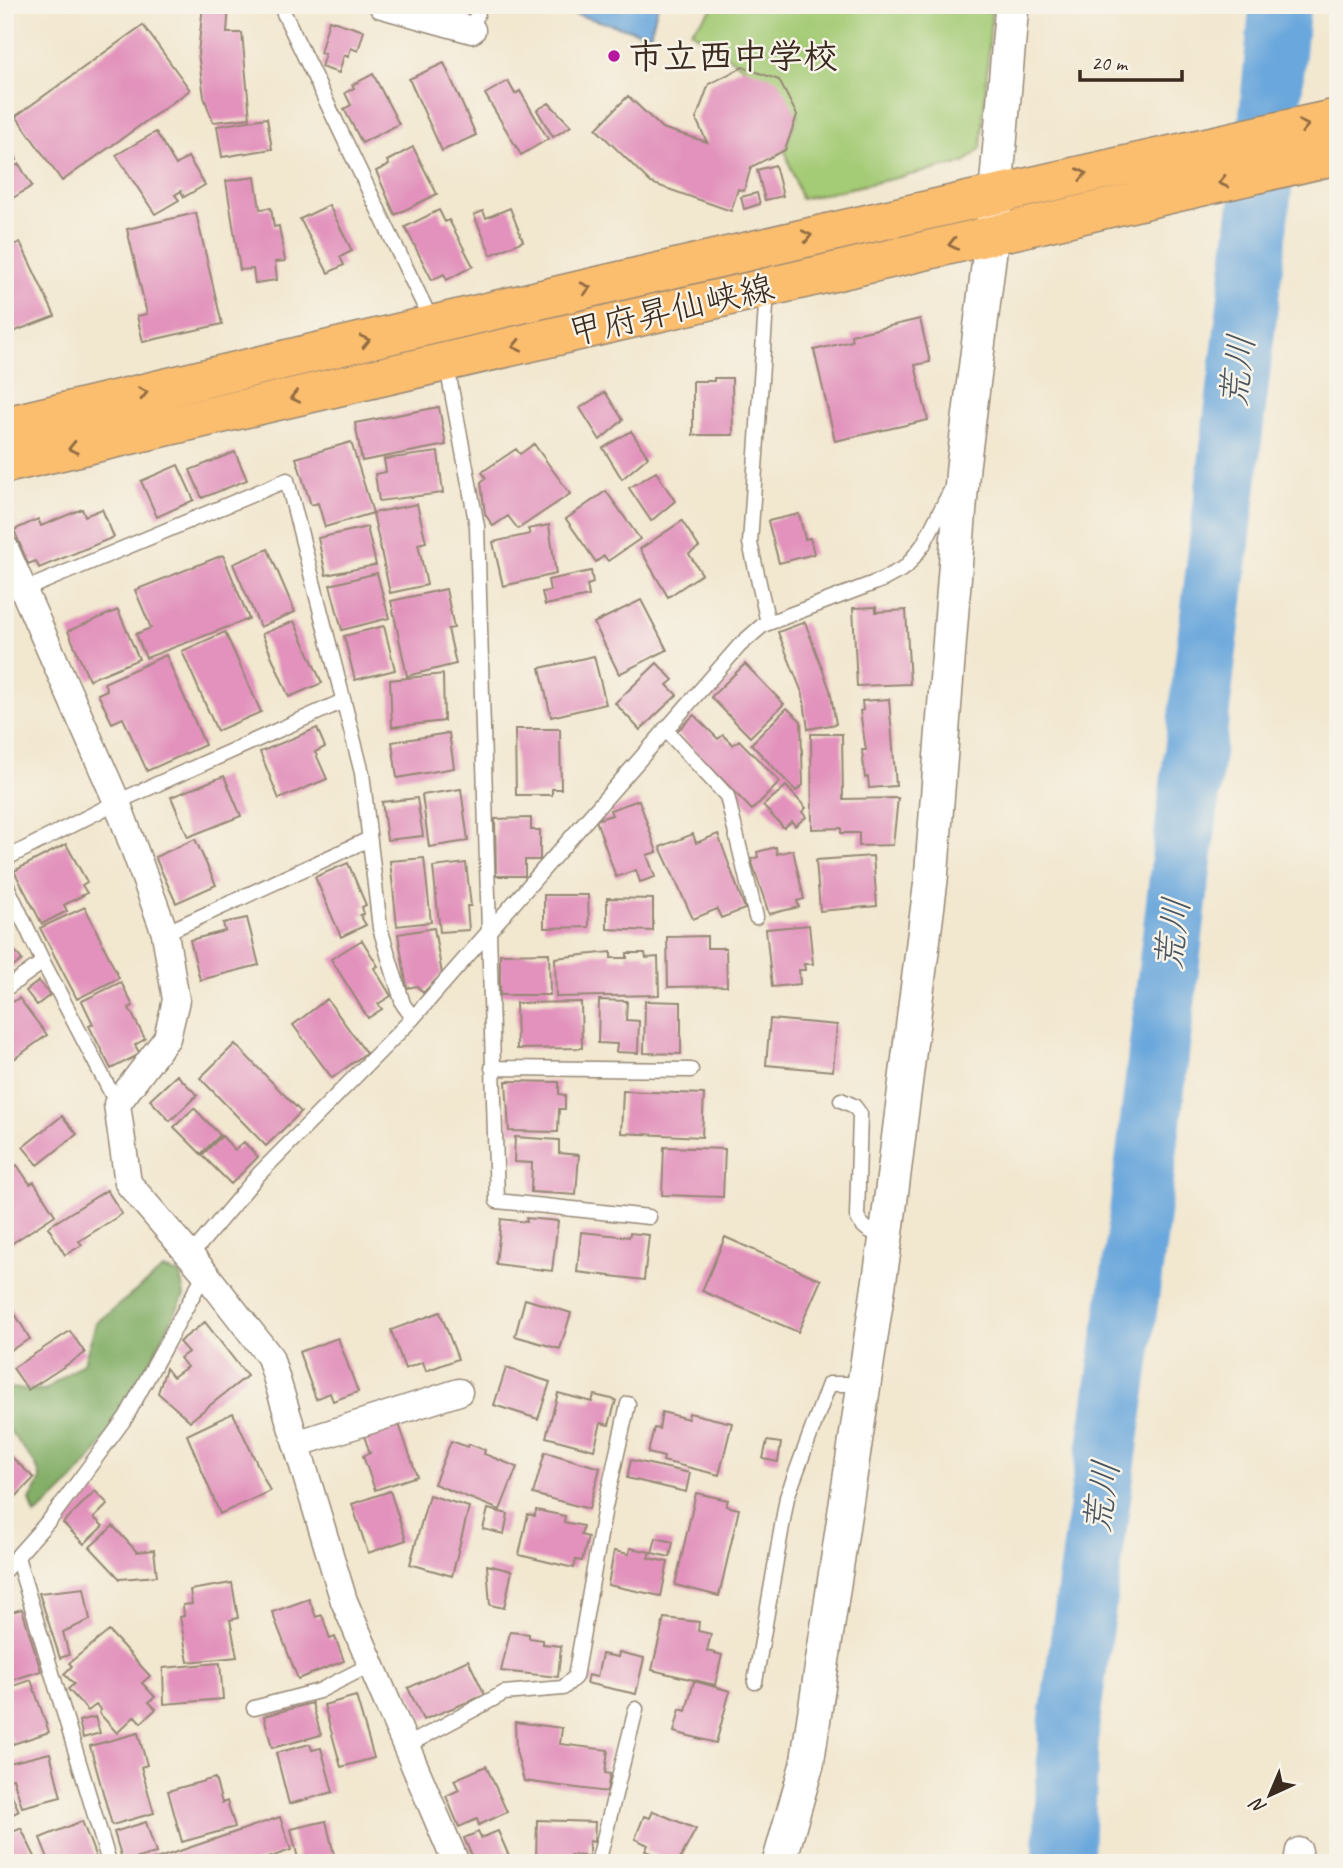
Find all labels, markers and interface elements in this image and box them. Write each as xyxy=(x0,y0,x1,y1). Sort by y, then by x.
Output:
place label: 市立西中学校 xyxy=(628,34,838,79)
scale bar xyxy=(1080,38,1182,82)
marker: 市立西中学校 xyxy=(606,48,622,64)
text: 20 m xyxy=(1091,50,1129,76)
one-way arrow xyxy=(1298,119,1310,134)
one-way arrow xyxy=(1076,168,1088,183)
one-way arrow xyxy=(1218,173,1230,188)
one-way arrow xyxy=(801,230,813,244)
one-way arrow xyxy=(947,236,959,250)
street label: 甲府昇仙峡線 xyxy=(564,264,778,356)
one-way arrow xyxy=(580,282,592,296)
water label: 荒川 xyxy=(1209,331,1265,411)
one-way arrow xyxy=(359,335,371,350)
one-way arrow xyxy=(511,338,523,352)
one-way arrow xyxy=(137,387,149,401)
one-way arrow xyxy=(289,388,301,403)
one-way arrow xyxy=(67,440,79,454)
water label: 荒川 xyxy=(1144,894,1200,974)
water label: 荒川 xyxy=(1073,1457,1129,1537)
north arrow xyxy=(1234,1759,1304,1829)
text: N xyxy=(1244,1792,1271,1819)

